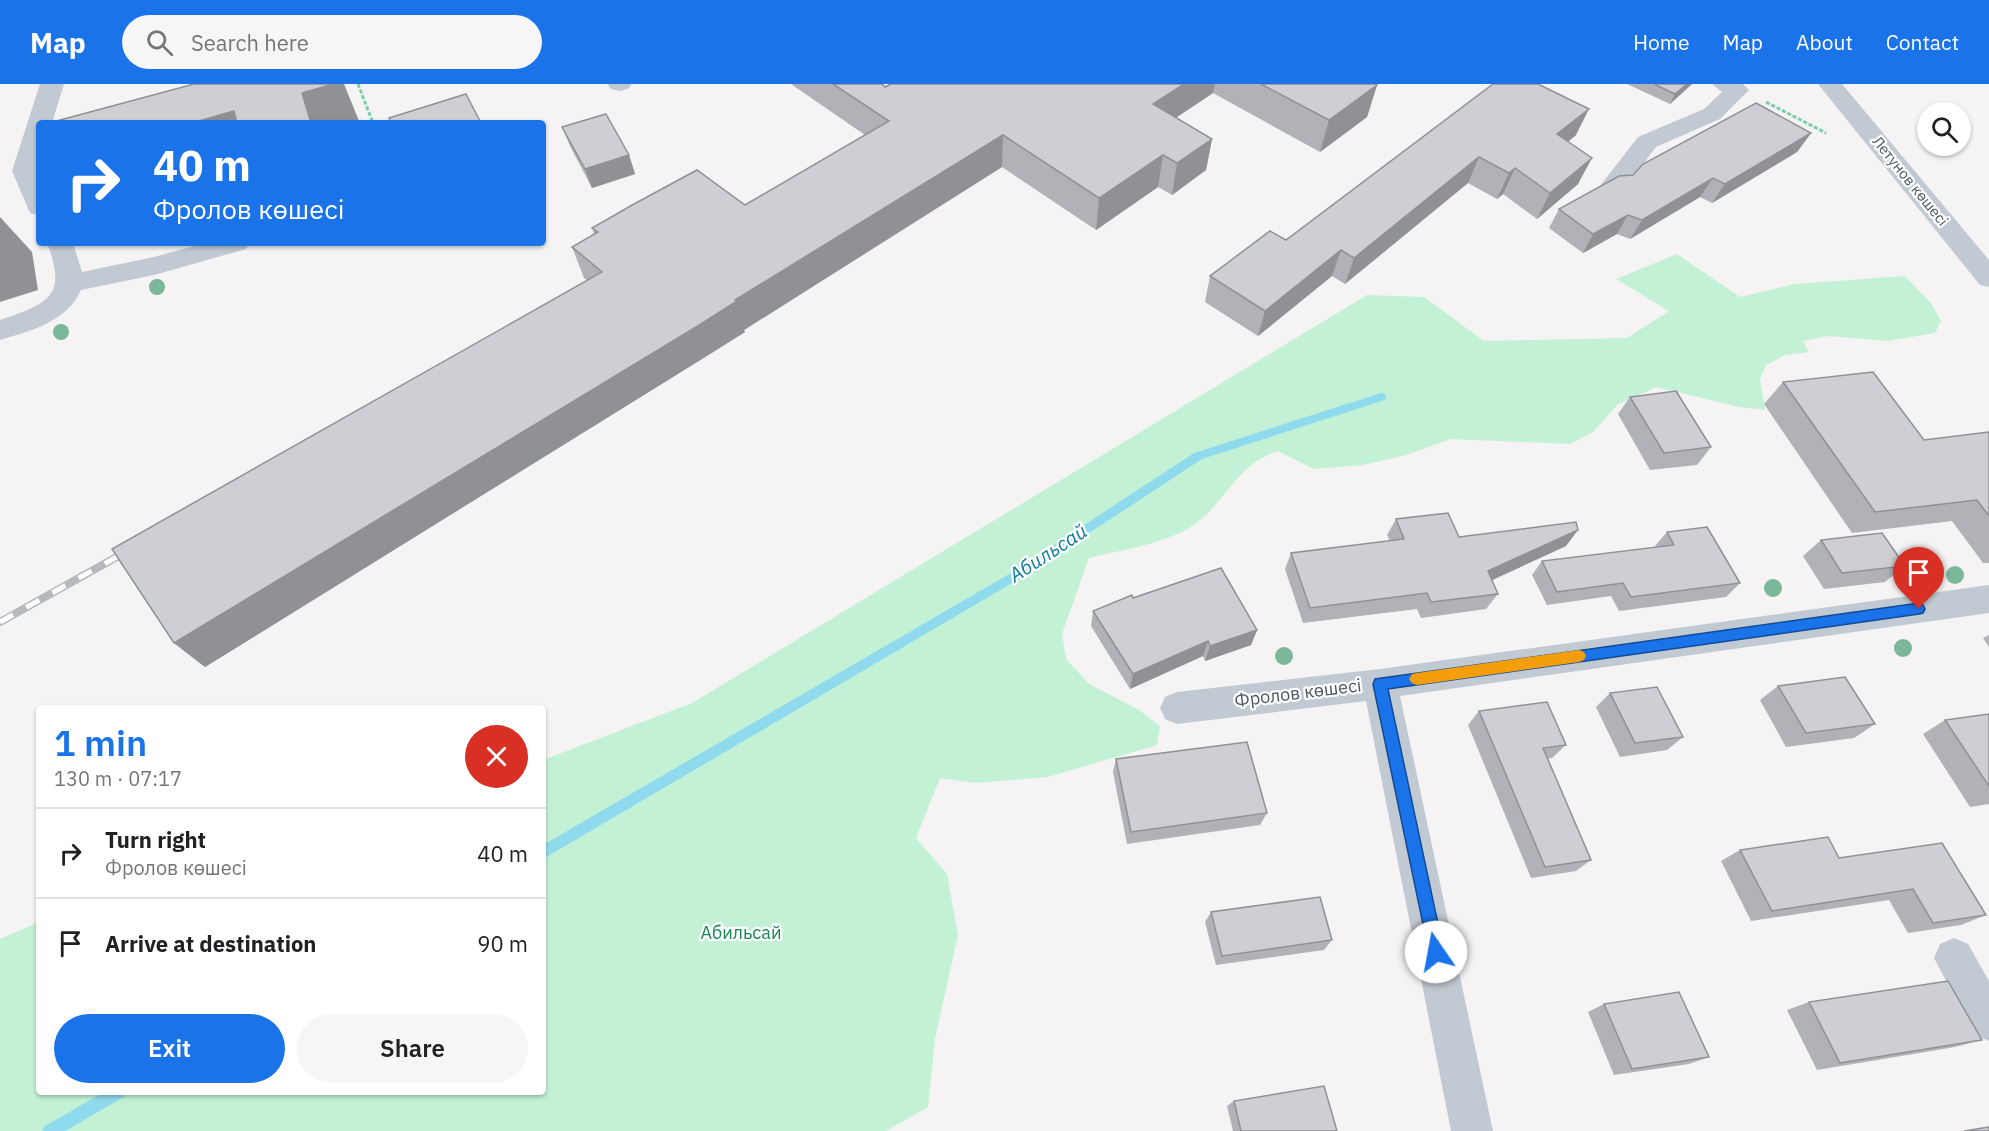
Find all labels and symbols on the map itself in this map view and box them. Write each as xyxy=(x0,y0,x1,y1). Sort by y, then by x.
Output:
street label: Летунов көшесі xyxy=(1868,132,1952,229)
water label: Абильсай xyxy=(1003,517,1092,588)
pin xyxy=(1893,547,1944,609)
street label: Фролов көшесі xyxy=(1233,673,1363,712)
position arrow xyxy=(1404,920,1468,984)
park label: Абильсай xyxy=(700,921,782,944)

